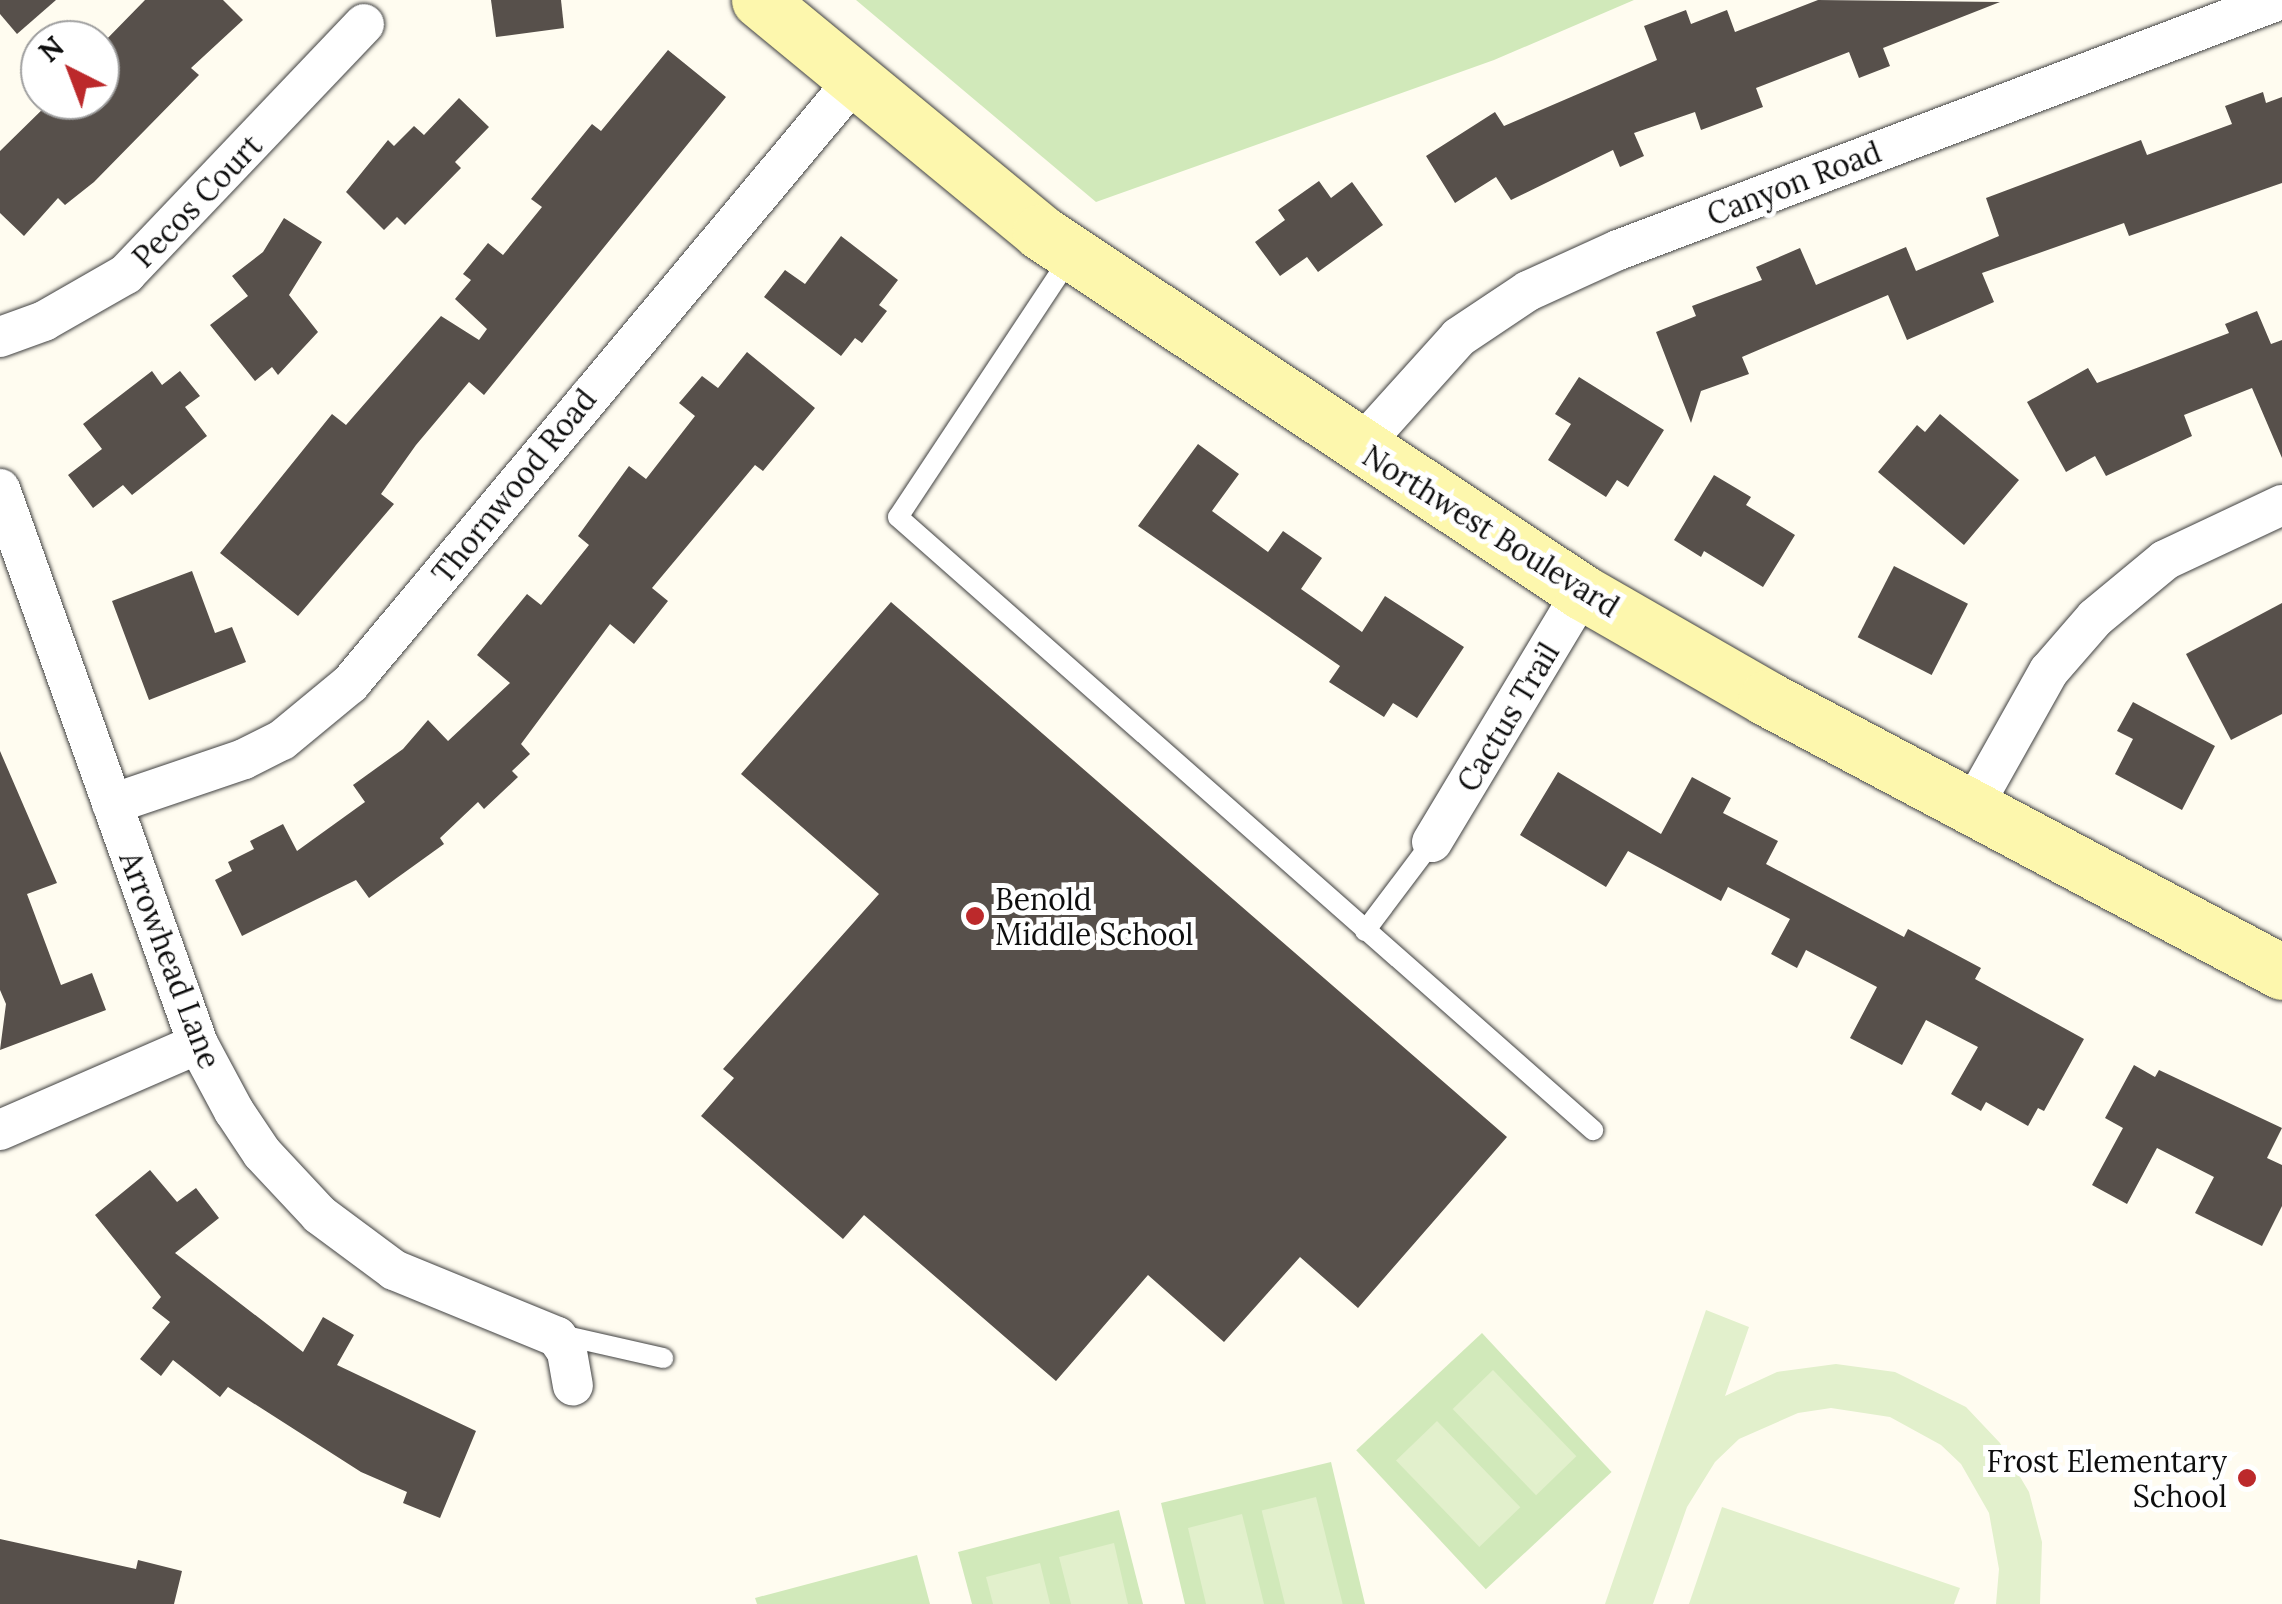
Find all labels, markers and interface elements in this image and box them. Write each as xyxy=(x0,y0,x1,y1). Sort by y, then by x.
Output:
north arrow xyxy=(20,20,120,120)
text: N xyxy=(31,29,71,70)
street label: Pecos Court xyxy=(125,127,269,275)
street label: Canyon Road xyxy=(1702,133,1886,233)
street label: Thornwood Road xyxy=(425,382,603,590)
street label: Northwest Boulevard xyxy=(1356,437,1626,625)
street label: Cactus Trail xyxy=(1450,636,1566,798)
street label: Arrowhead Lane xyxy=(112,847,228,1073)
place label: Benold Middle School xyxy=(995,881,1193,952)
marker: Benold Middle School xyxy=(964,905,986,927)
place label: Frost Elementary School xyxy=(1987,1443,2227,1514)
marker: Frost Elementary School xyxy=(2236,1467,2258,1489)

